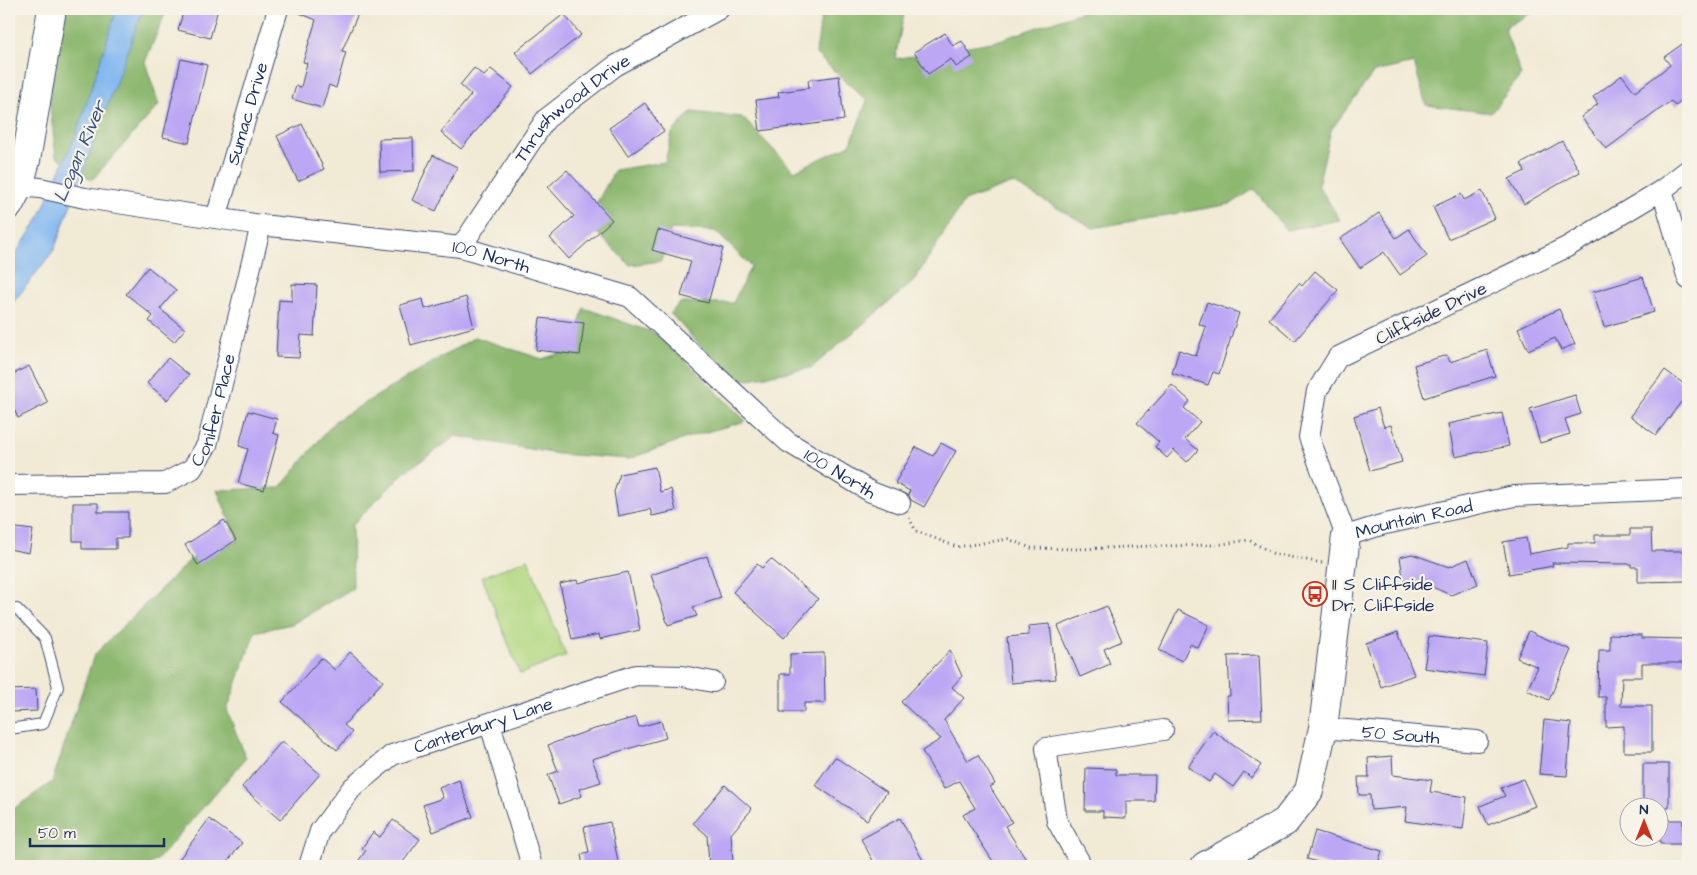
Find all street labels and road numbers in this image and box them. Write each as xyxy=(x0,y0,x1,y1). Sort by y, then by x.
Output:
street label: Thrushwood Drive xyxy=(509,48,635,168)
street label: Sumac Drive xyxy=(220,59,275,168)
street label: 100 North xyxy=(451,234,533,280)
street label: Cliffside Drive xyxy=(1371,276,1491,351)
street label: Conifer Place xyxy=(185,351,242,472)
street label: 100 North xyxy=(799,443,881,505)
street label: Mountain Road xyxy=(1352,493,1475,545)
street label: Canterbury Lane xyxy=(411,691,556,760)
street label: 50 South xyxy=(1361,719,1441,751)

